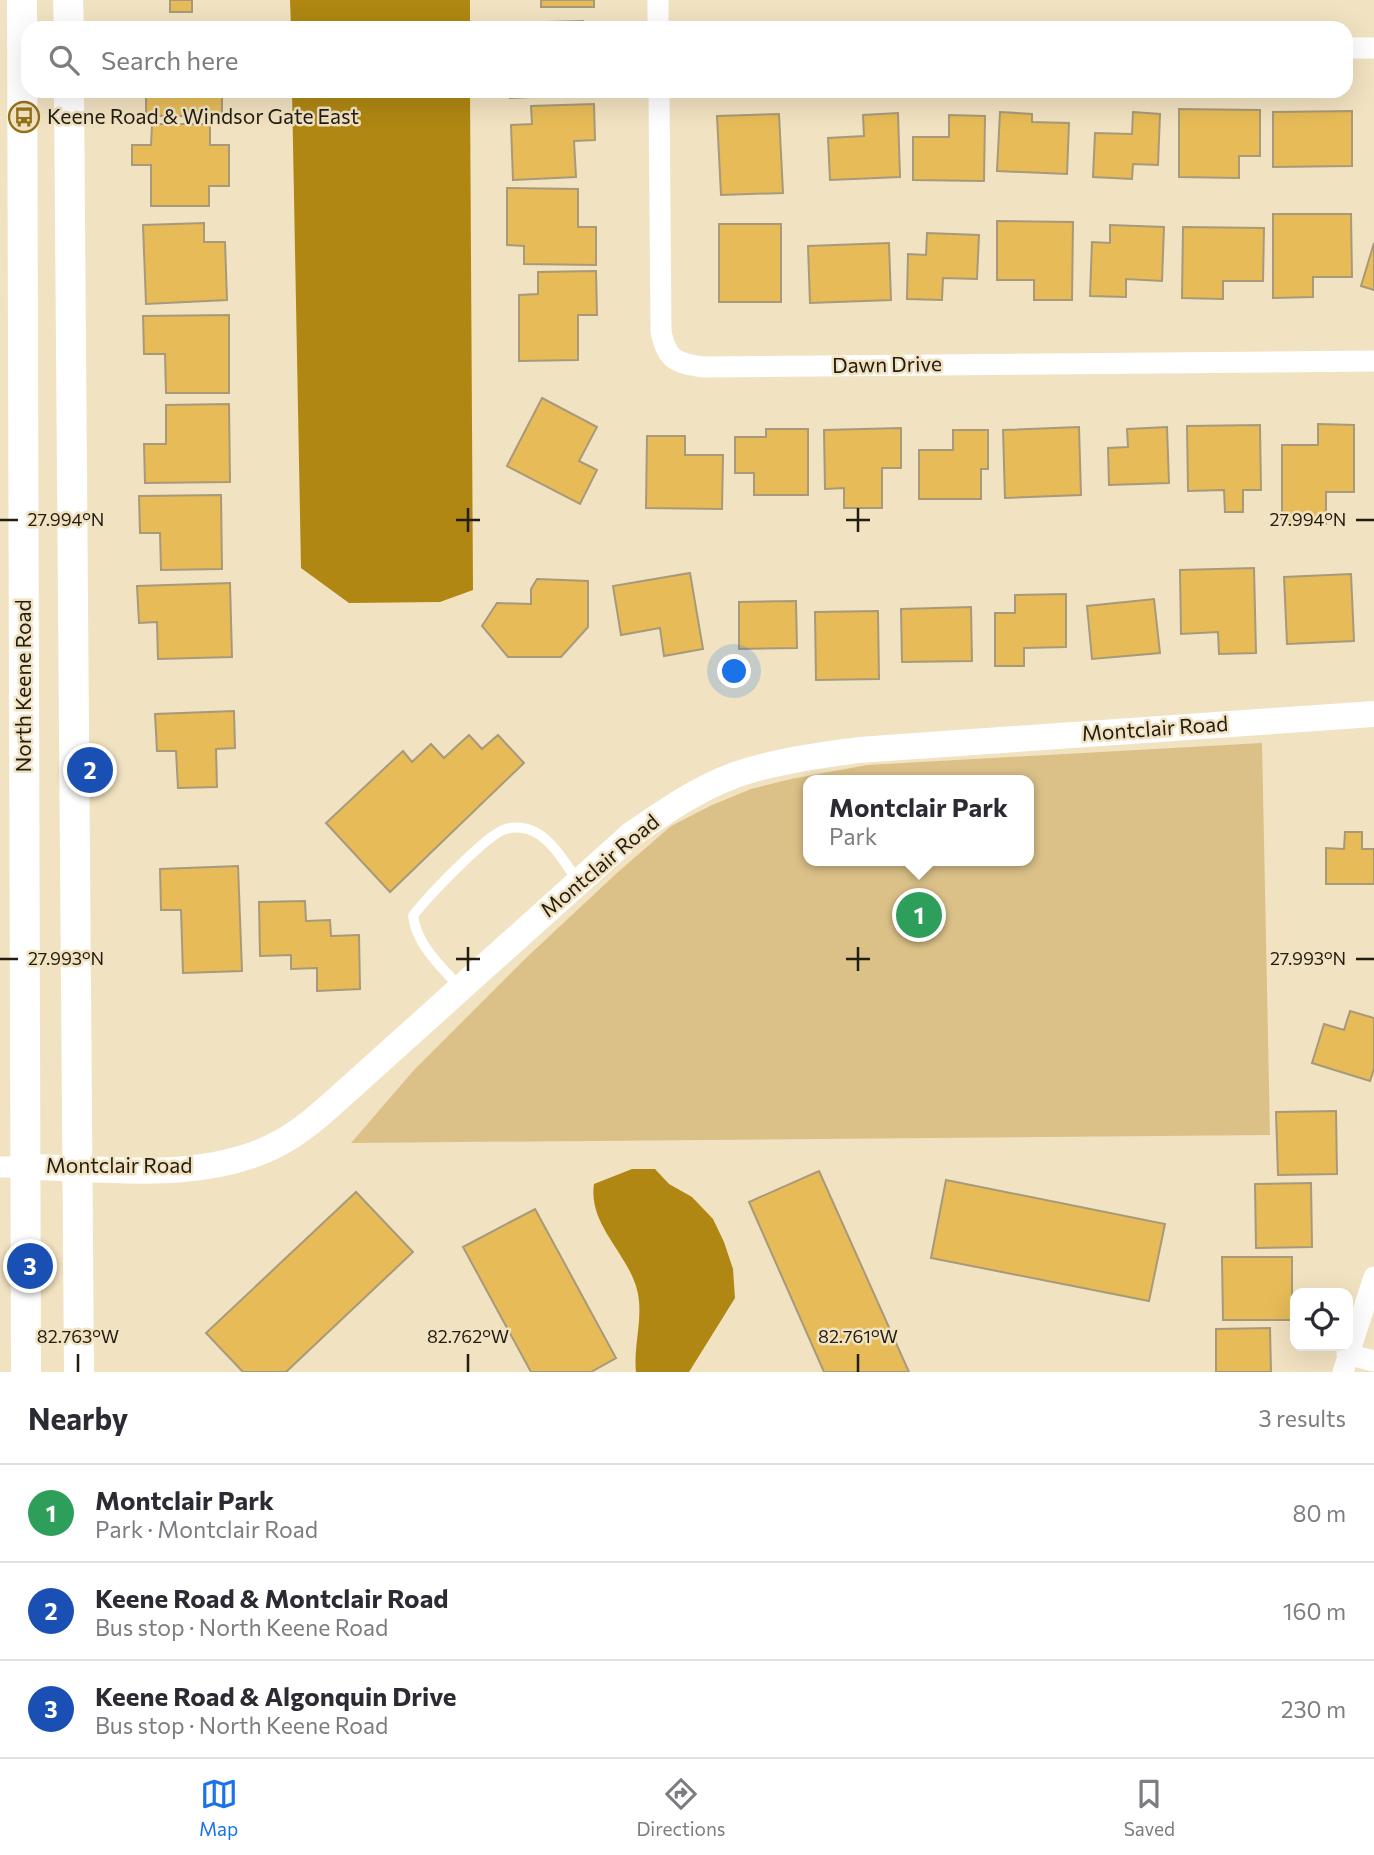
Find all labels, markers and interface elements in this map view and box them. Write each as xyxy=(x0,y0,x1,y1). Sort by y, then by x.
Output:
search box xyxy=(21,21,1353,98)
icon: search xyxy=(45,41,83,79)
text: Search here xyxy=(101,44,239,75)
bus stop icon: Keene Road & Windsor Gate East xyxy=(7,100,41,134)
place label: Keene Road & Windsor Gate East xyxy=(47,103,359,128)
street label: Dawn Drive xyxy=(832,350,942,377)
text: 27.994°N xyxy=(28,508,104,530)
text: 27.994°N xyxy=(1270,508,1346,530)
street label: North Keene Road xyxy=(10,599,35,773)
your location xyxy=(717,654,751,688)
street label: Montclair Road xyxy=(1081,710,1229,745)
pin: 2 xyxy=(67,744,113,796)
popup xyxy=(803,775,1034,866)
text: Montclair Park xyxy=(829,791,1008,822)
street label: Montclair Road xyxy=(535,808,663,922)
text: Park xyxy=(829,822,877,850)
pin: 1 xyxy=(896,889,942,941)
text: 27.993°N xyxy=(28,947,104,969)
text: 27.993°N xyxy=(1270,947,1346,969)
street label: Montclair Road xyxy=(46,1152,192,1177)
pin: 3 xyxy=(7,1240,53,1292)
map controls xyxy=(1290,1288,1353,1351)
button: locate xyxy=(1290,1288,1353,1351)
text: 82.763°W xyxy=(37,1325,119,1347)
text: 82.762°W xyxy=(427,1325,509,1347)
text: 82.761°W xyxy=(818,1325,898,1347)
text: Nearby xyxy=(28,1399,128,1436)
text: 3 results xyxy=(1259,1404,1346,1432)
text: Montclair Park xyxy=(95,1484,274,1515)
text: 1 xyxy=(46,1499,56,1527)
text: 80 m xyxy=(1293,1499,1346,1527)
text: Park · Montclair Road xyxy=(95,1515,318,1543)
text: Keene Road & Montclair Road xyxy=(95,1582,449,1613)
text: 2 xyxy=(44,1597,58,1625)
text: 160 m xyxy=(1283,1597,1346,1625)
text: Bus stop · North Keene Road xyxy=(95,1613,388,1641)
text: Keene Road & Algonquin Drive xyxy=(95,1680,456,1711)
text: 3 xyxy=(44,1695,58,1723)
text: 230 m xyxy=(1281,1695,1346,1723)
text: Bus stop · North Keene Road xyxy=(95,1711,388,1739)
tab: Map xyxy=(199,1775,238,1840)
tab: Directions xyxy=(636,1775,726,1840)
tab: Saved xyxy=(1124,1775,1175,1840)

